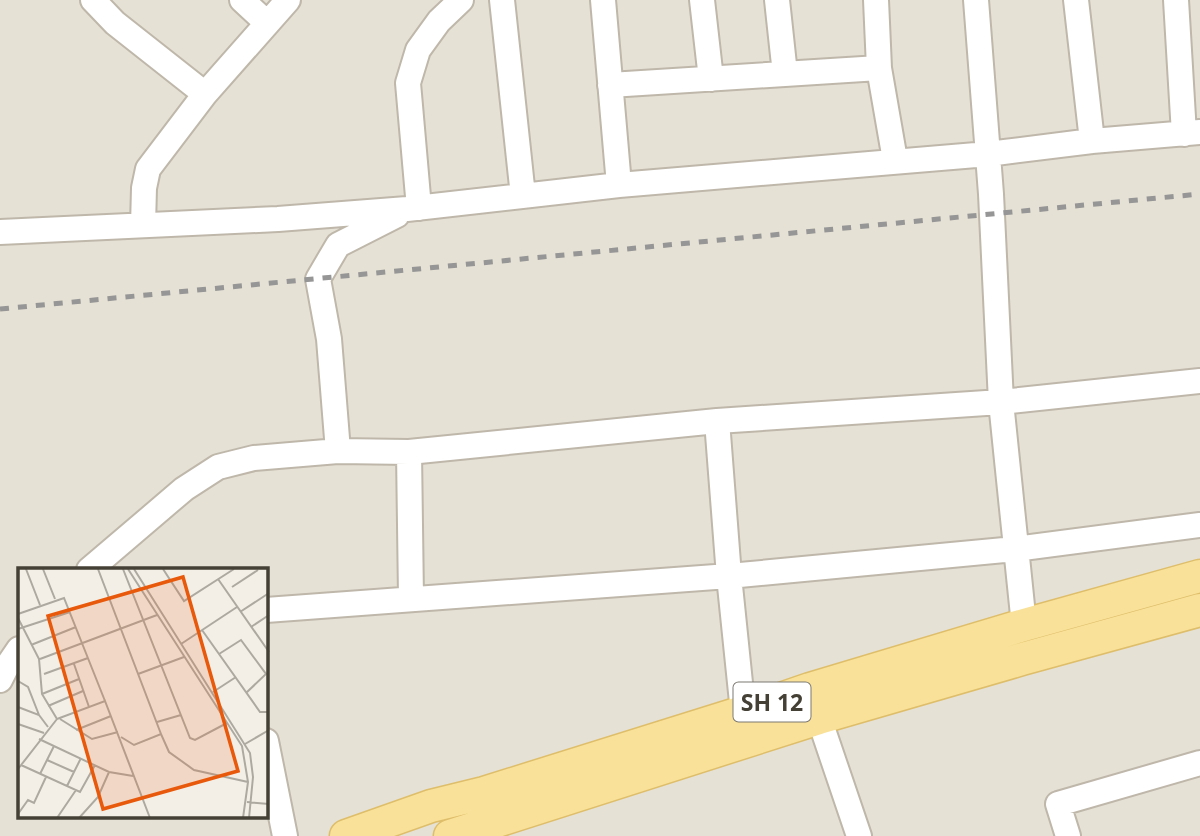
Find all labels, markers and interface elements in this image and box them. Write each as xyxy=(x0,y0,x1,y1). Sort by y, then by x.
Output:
inset map xyxy=(18,568,268,818)
road number: SH 12 xyxy=(734,682,810,722)

